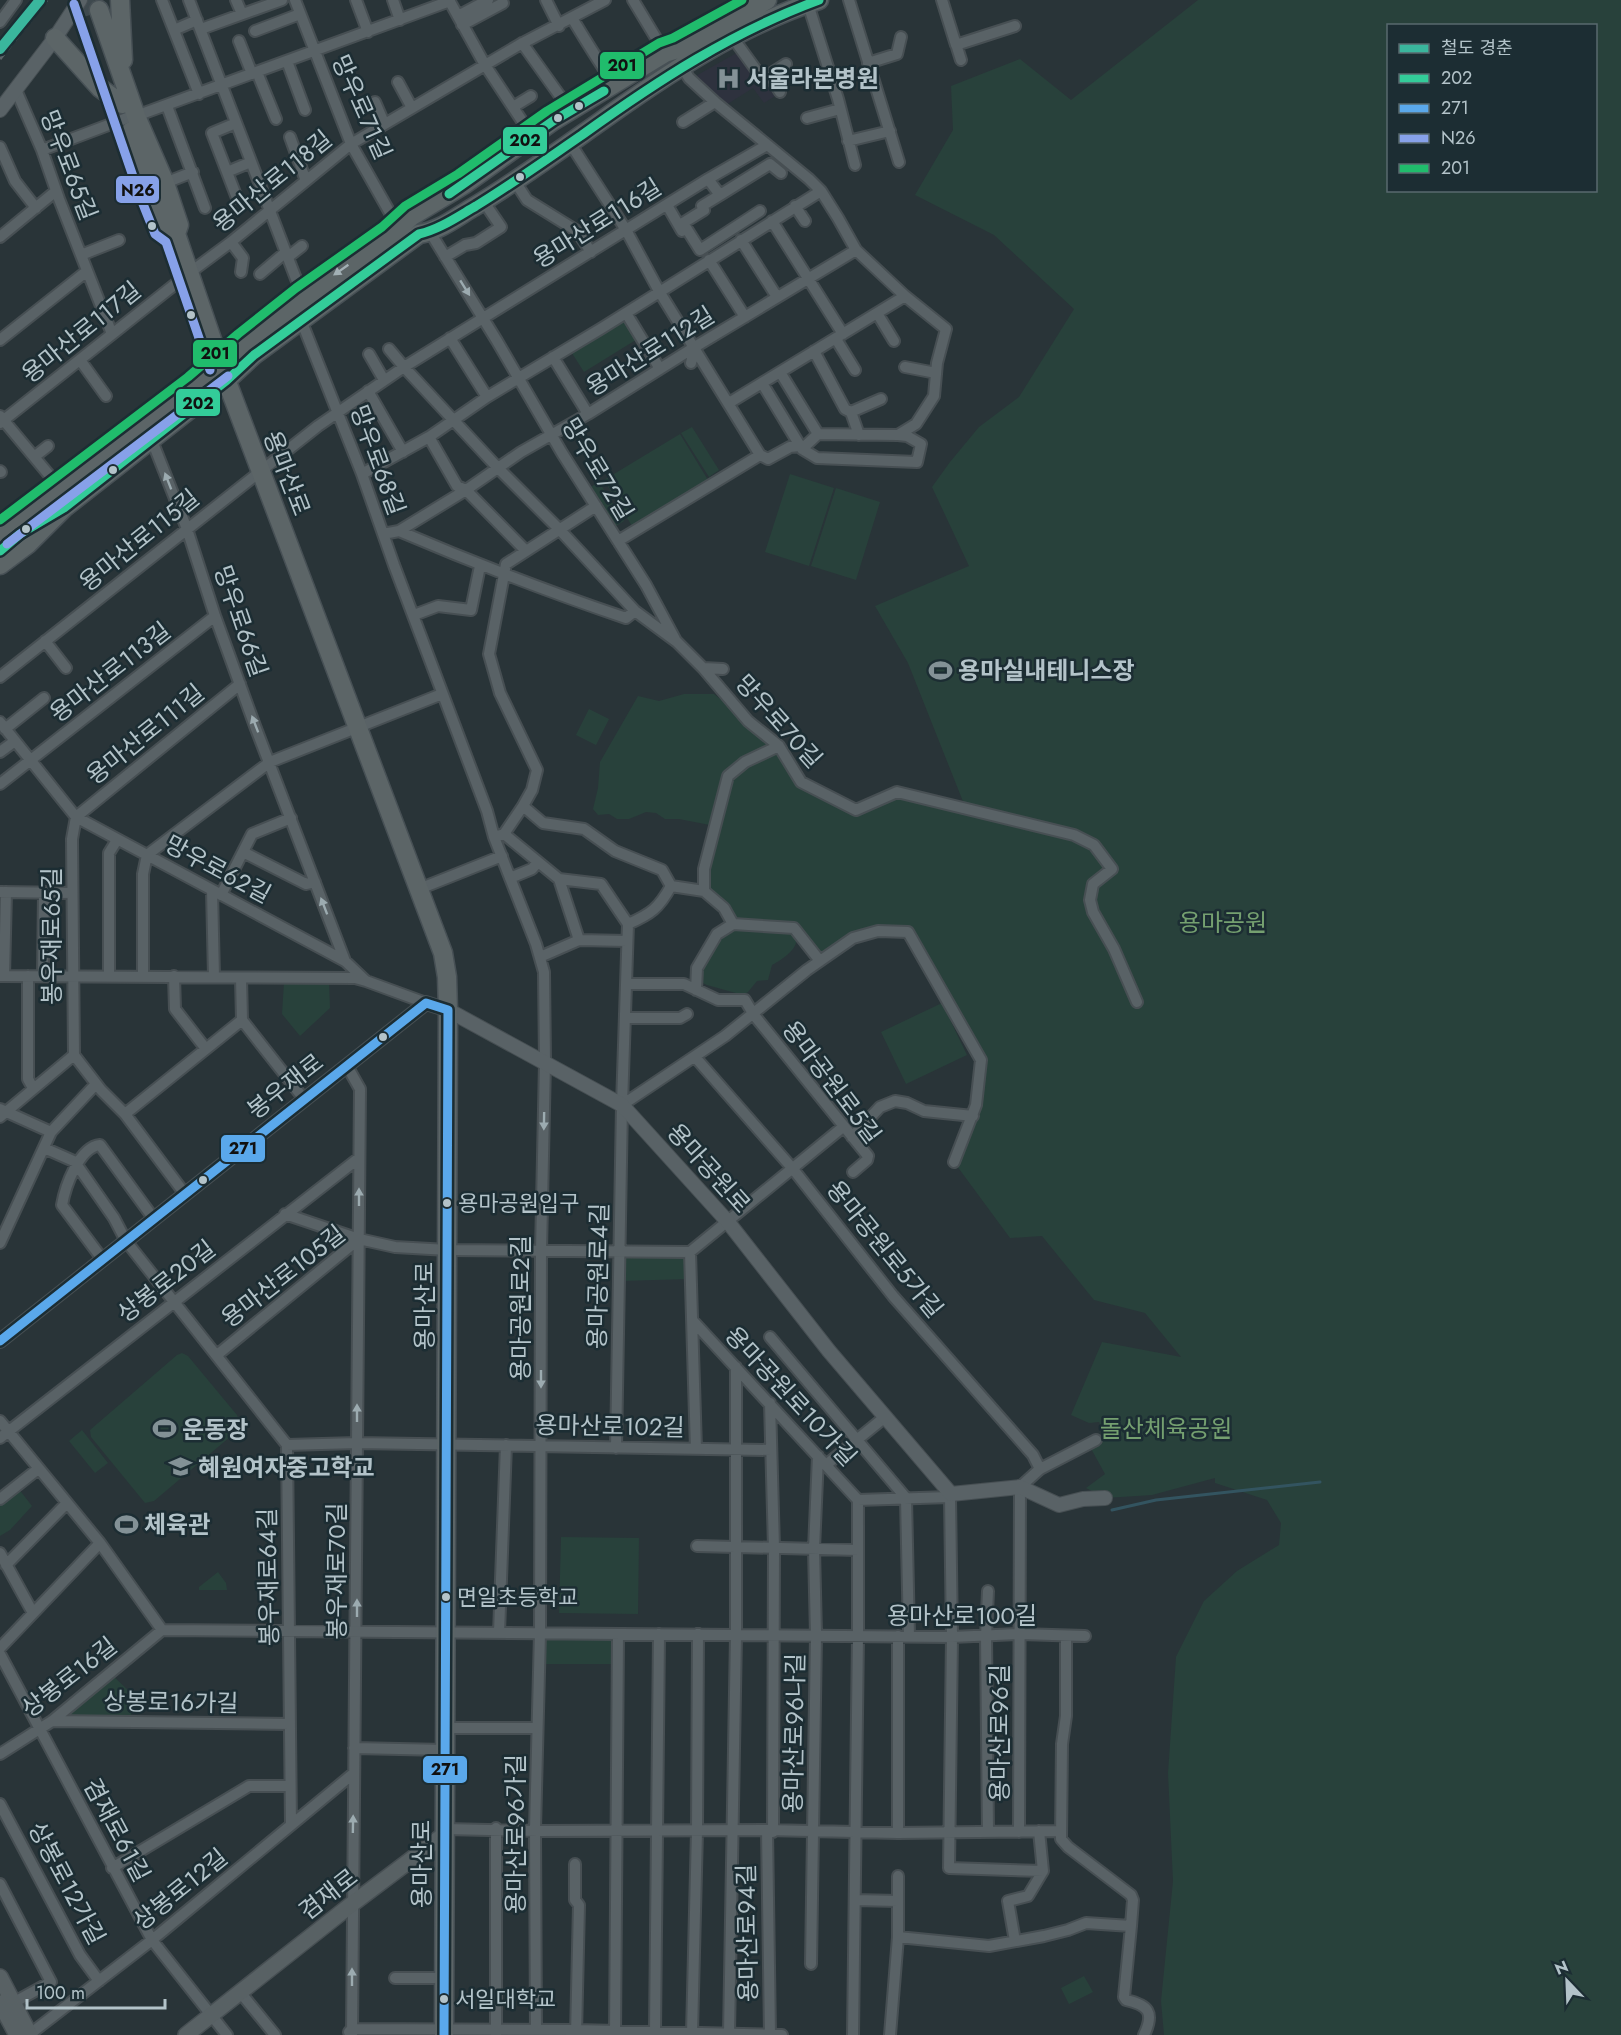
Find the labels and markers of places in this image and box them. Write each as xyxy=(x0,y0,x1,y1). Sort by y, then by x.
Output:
place label: 서울라본병원 xyxy=(746,61,878,96)
hospital icon: 서울라본병원 xyxy=(715,65,741,91)
unlabelled marker xyxy=(573,100,585,112)
unlabelled marker xyxy=(552,112,564,124)
unlabelled marker xyxy=(514,171,526,183)
unlabelled marker xyxy=(146,220,158,232)
unlabelled marker xyxy=(185,309,197,321)
unlabelled marker xyxy=(107,464,119,476)
unlabelled marker xyxy=(20,523,32,535)
place label: 용마실내테니스장 xyxy=(958,653,1135,688)
sports icon: 용마실내테니스장 xyxy=(927,657,953,683)
unlabelled marker xyxy=(377,1031,389,1043)
unlabelled marker xyxy=(197,1174,209,1186)
place label: 용마공원입구 xyxy=(458,1187,579,1219)
marker: 용마공원입구 xyxy=(441,1197,453,1209)
place label: 운동장 xyxy=(182,1412,248,1447)
sports icon: 운동장 xyxy=(151,1416,177,1442)
place label: 혜원여자중고학교 xyxy=(198,1450,375,1485)
school or university icon: 혜원여자중고학교 xyxy=(167,1454,193,1480)
place label: 체육관 xyxy=(144,1507,210,1542)
sports icon: 체육관 xyxy=(113,1511,139,1537)
place label: 면일초등학교 xyxy=(457,1581,578,1613)
marker: 면일초등학교 xyxy=(440,1591,452,1603)
place label: 서일대학교 xyxy=(455,1983,556,2015)
marker: 서일대학교 xyxy=(438,1993,450,2005)

